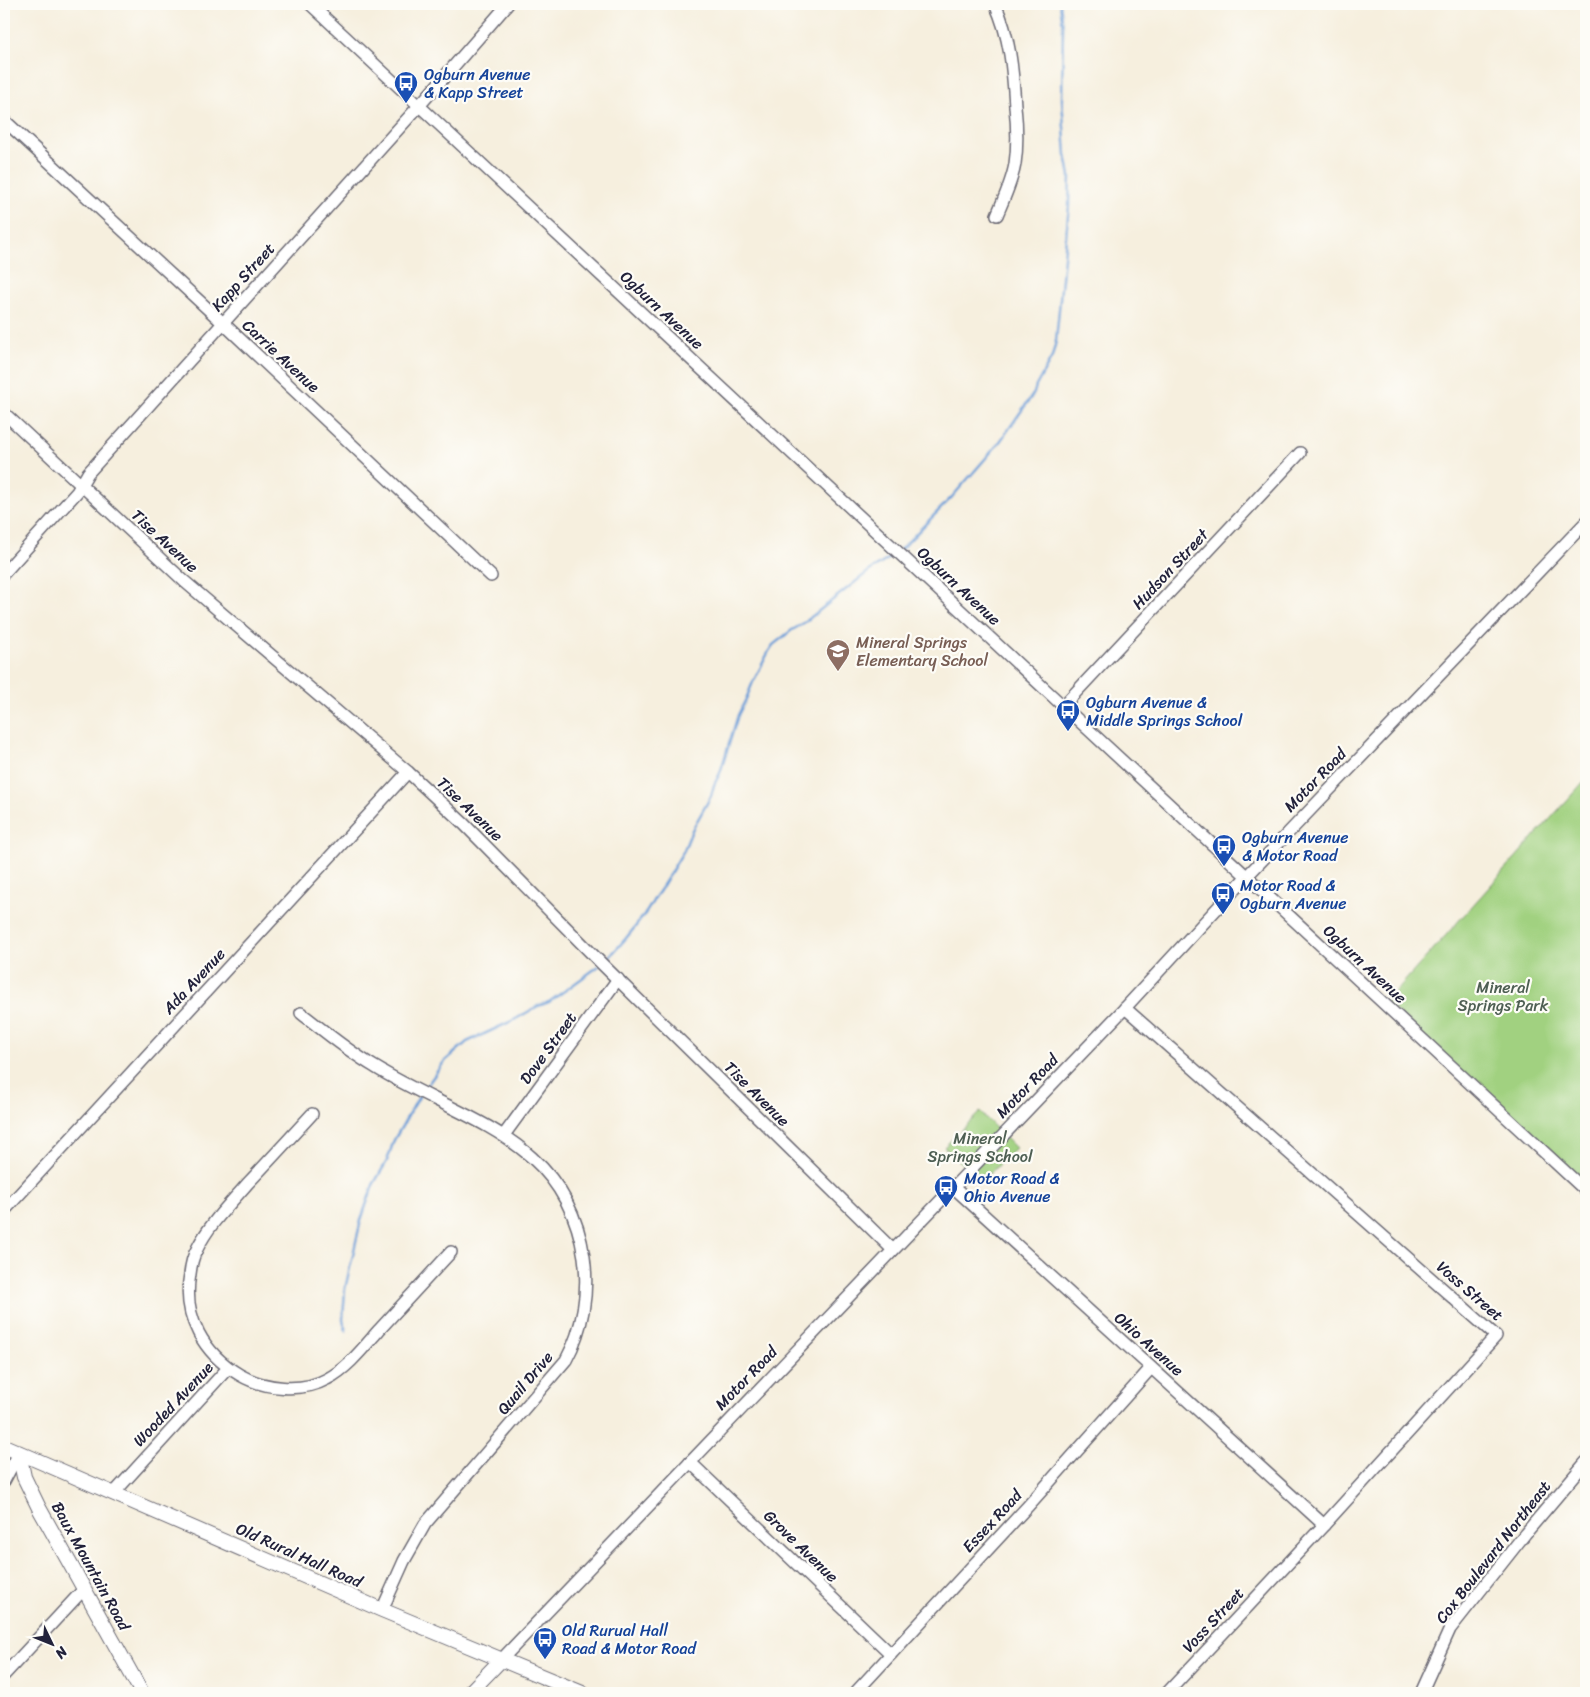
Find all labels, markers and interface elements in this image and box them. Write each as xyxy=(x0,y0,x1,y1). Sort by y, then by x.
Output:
place label: Ogburn Avenue & Kapp Street xyxy=(424,60,531,107)
bus stop icon: Ogburn Avenue & Kapp Street xyxy=(393,70,419,104)
street label: Kapp Street xyxy=(204,236,282,318)
street label: Ogburn Avenue xyxy=(613,263,711,357)
street label: Carrie Avenue xyxy=(235,312,327,400)
street label: Tise Avenue xyxy=(124,502,206,580)
street label: Hudson Street xyxy=(1124,521,1216,616)
street label: Ogburn Avenue xyxy=(910,539,1008,633)
place label: Mineral Springs Elementary School xyxy=(856,628,988,675)
school or university icon: Mineral Springs Elementary School xyxy=(825,638,851,672)
place label: Ogburn Avenue & Middle Springs School xyxy=(1086,688,1243,735)
bus stop icon: Ogburn Avenue & Middle Springs School xyxy=(1055,698,1081,732)
street label: Motor Road xyxy=(1276,740,1355,819)
street label: Tise Avenue xyxy=(430,769,510,849)
place label: Ogburn Avenue & Motor Road xyxy=(1242,823,1349,870)
bus stop icon: Ogburn Avenue & Motor Road xyxy=(1211,833,1237,867)
place label: Motor Road & Ogburn Avenue xyxy=(1240,871,1347,918)
bus stop icon: Motor Road & Ogburn Avenue xyxy=(1210,881,1236,915)
street label: Ogburn Avenue xyxy=(1316,917,1414,1011)
street label: Ada Avenue xyxy=(155,941,233,1022)
park label: Mineral Springs Park xyxy=(1458,973,1549,1020)
street label: Dove Street xyxy=(512,1005,584,1091)
street label: Motor Road xyxy=(988,1046,1067,1125)
street label: Tise Avenue xyxy=(717,1054,797,1134)
park label: Mineral Springs School xyxy=(928,1124,1033,1171)
place label: Motor Road & Ohio Avenue xyxy=(964,1164,1059,1211)
bus stop icon: Motor Road & Ohio Avenue xyxy=(933,1174,959,1208)
street label: Voss Street xyxy=(1430,1253,1510,1329)
street label: Ohio Avenue xyxy=(1107,1304,1191,1384)
street label: Motor Road xyxy=(707,1338,786,1417)
street label: Quail Drive xyxy=(489,1344,561,1422)
street label: Wooded Avenue xyxy=(125,1354,221,1454)
street label: Cox Boulevard Northeast xyxy=(1428,1474,1558,1630)
street label: Essex Road xyxy=(955,1481,1030,1560)
street label: Baux Mountain Road xyxy=(43,1496,139,1637)
street label: Grove Avenue xyxy=(757,1502,845,1590)
street label: Old Rural Hall Road xyxy=(231,1514,368,1597)
street label: Voss Street xyxy=(1175,1580,1251,1660)
place label: Old Rurual Hall Road & Motor Road xyxy=(562,1616,697,1663)
north arrow xyxy=(28,1620,78,1670)
bus stop icon: Old Rurual Hall Road & Motor Road xyxy=(532,1626,558,1660)
text: N xyxy=(48,1640,74,1665)

